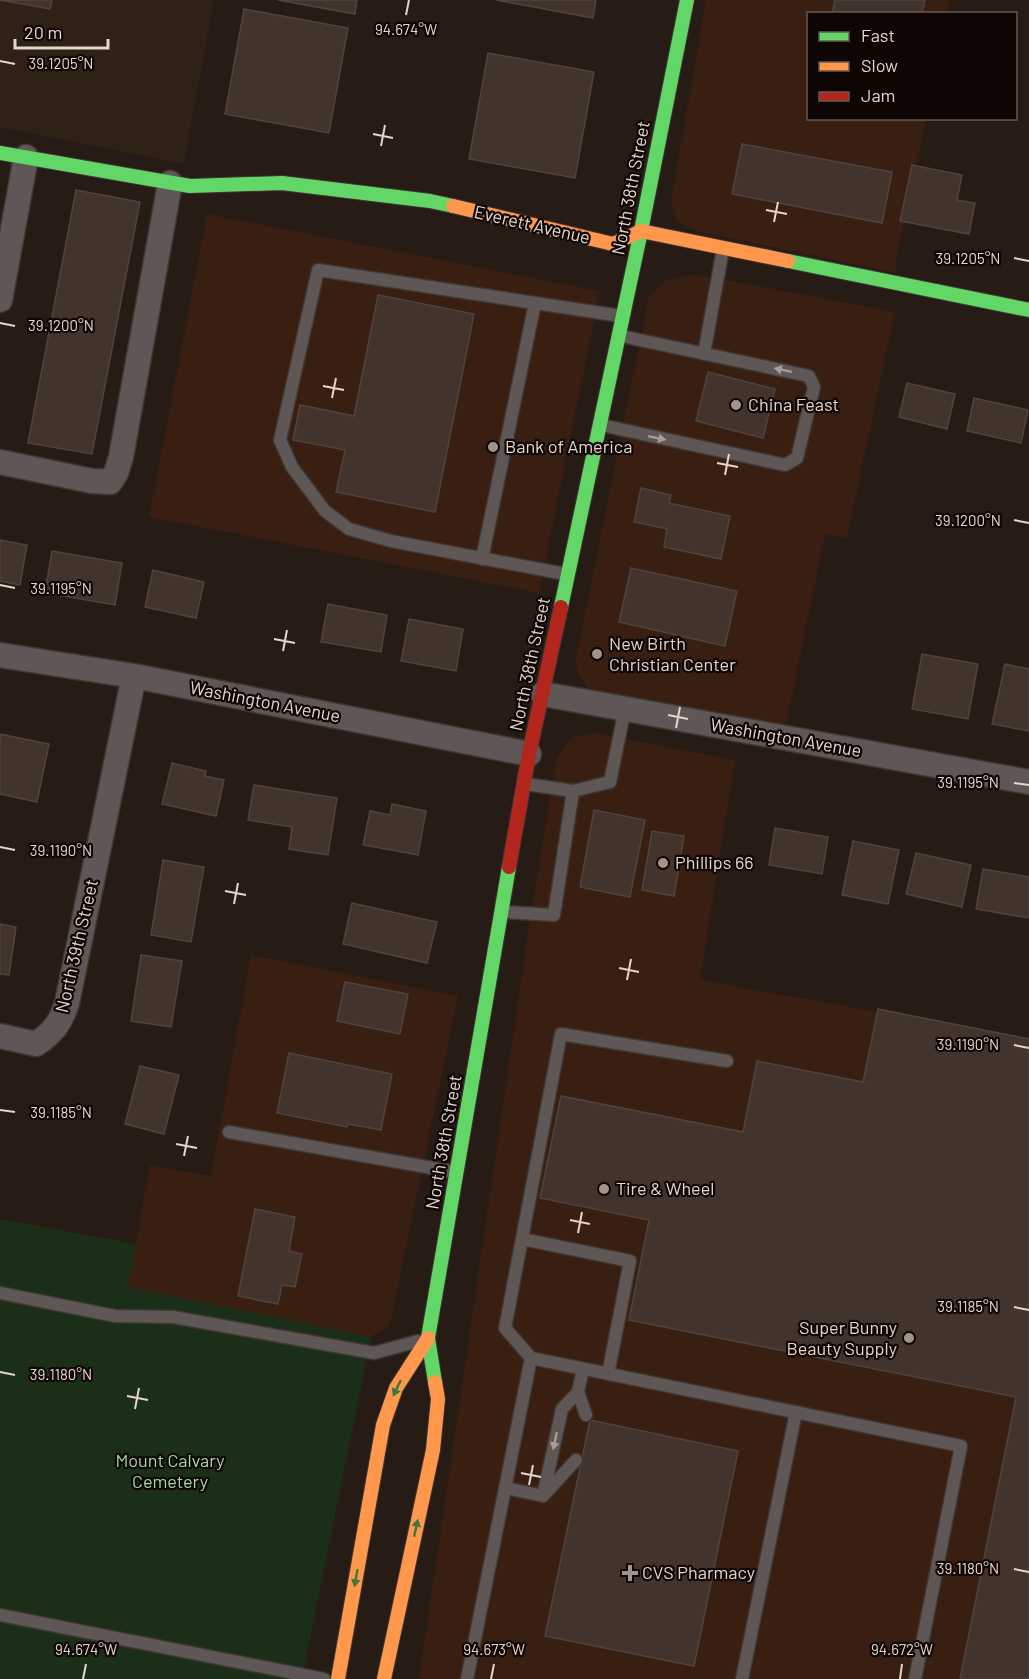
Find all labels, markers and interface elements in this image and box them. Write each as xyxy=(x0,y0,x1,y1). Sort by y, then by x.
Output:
scale bar xyxy=(15,12,108,50)
legend xyxy=(807,12,1017,120)
text: 94.674°W xyxy=(375,20,437,38)
text: 20 m xyxy=(24,21,62,43)
text: Fast xyxy=(861,24,895,46)
text: 39.1205°N xyxy=(28,54,94,72)
text: Slow xyxy=(861,54,898,76)
text: Jam xyxy=(861,84,895,106)
street label: North 38th Street xyxy=(606,119,654,257)
street label: Everett Avenue xyxy=(472,200,592,248)
text: 39.1205°N xyxy=(935,249,1001,267)
text: 39.1200°N xyxy=(28,316,94,334)
one-way arrow xyxy=(773,365,792,374)
place label: China Feast xyxy=(748,393,839,415)
marker: China Feast xyxy=(729,398,743,412)
one-way arrow xyxy=(648,433,666,443)
place label: Bank of America xyxy=(505,435,632,457)
marker: Bank of America xyxy=(486,440,500,454)
text: 39.1200°N xyxy=(935,511,1001,529)
text: 39.1195°N xyxy=(30,579,92,597)
street label: North 38th Street xyxy=(504,595,554,733)
place label: New Birth Christian Center xyxy=(609,632,736,675)
marker: New Birth Christian Center xyxy=(590,647,604,661)
street label: Washington Avenue xyxy=(188,676,342,726)
street label: Washington Avenue xyxy=(709,713,863,761)
text: 39.1195°N xyxy=(937,773,999,791)
text: 39.1190°N xyxy=(30,841,92,859)
place label: Phillips 66 xyxy=(675,851,754,873)
marker: Phillips 66 xyxy=(656,856,670,870)
street label: North 39th Street xyxy=(50,877,102,1015)
text: 39.1190°N xyxy=(937,1035,999,1053)
street label: North 38th Street xyxy=(420,1073,466,1211)
text: 39.1185°N xyxy=(30,1103,92,1121)
place label: Tire & Wheel xyxy=(616,1177,714,1199)
marker: Tire & Wheel xyxy=(597,1182,611,1196)
text: 39.1185°N xyxy=(937,1297,999,1315)
place label: Super Bunny Beauty Supply xyxy=(786,1316,897,1359)
marker: Super Bunny Beauty Supply xyxy=(902,1331,916,1345)
text: 39.1180°N xyxy=(30,1365,92,1383)
one-way arrow xyxy=(393,1380,402,1397)
one-way arrow xyxy=(550,1432,559,1451)
park label: Mount Calvary Cemetery xyxy=(115,1449,225,1492)
one-way arrow xyxy=(412,1518,421,1537)
text: 39.1180°N xyxy=(937,1559,999,1577)
place label: CVS Pharmacy xyxy=(642,1561,755,1583)
marker: CVS Pharmacy xyxy=(623,1566,637,1580)
one-way arrow xyxy=(351,1569,360,1588)
text: 94.674°W xyxy=(55,1640,117,1658)
text: 94.673°W xyxy=(463,1640,525,1658)
text: 94.672°W xyxy=(871,1640,933,1658)

